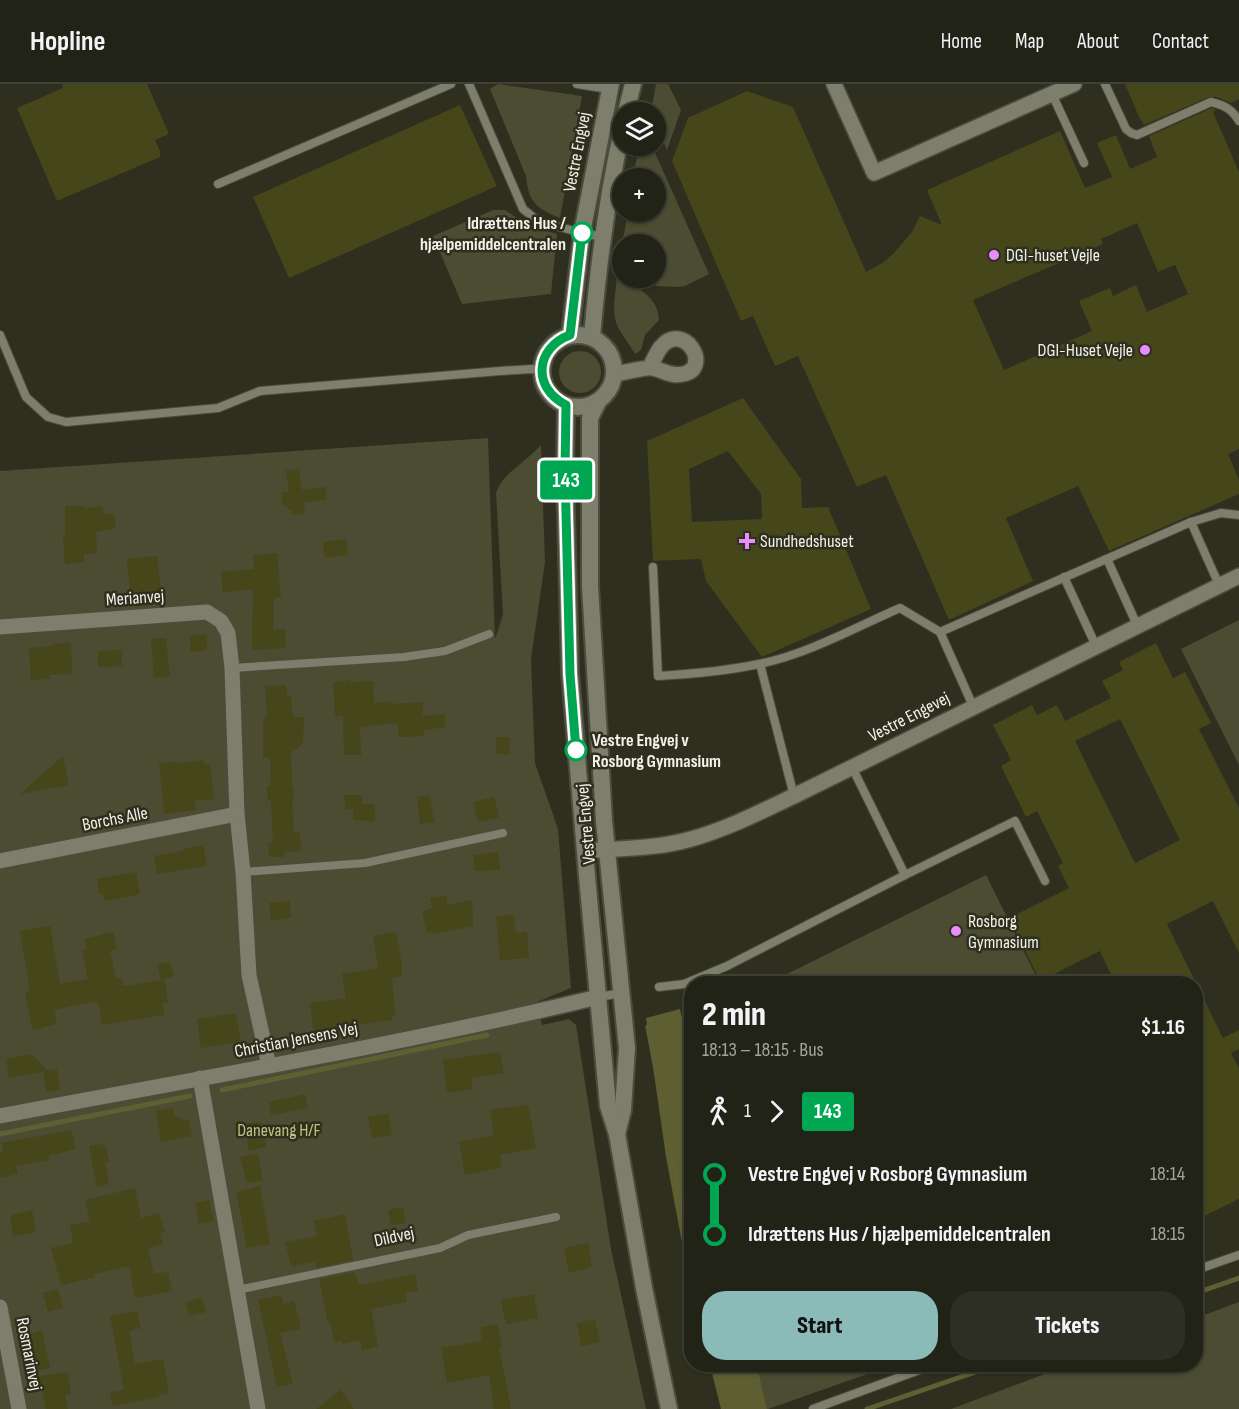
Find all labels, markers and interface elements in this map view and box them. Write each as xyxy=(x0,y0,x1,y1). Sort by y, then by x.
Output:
text: Hopline xyxy=(30,25,105,58)
text: Home xyxy=(941,29,982,54)
text: Map xyxy=(1015,29,1044,54)
text: About xyxy=(1077,29,1119,54)
text: Contact xyxy=(1152,29,1209,54)
map controls xyxy=(612,102,666,288)
button: layers xyxy=(612,102,666,156)
street label: Vestre Engvej xyxy=(559,110,595,194)
button: + xyxy=(612,168,666,222)
place label: Idrættens Hus / hjælpemiddelcentralen xyxy=(420,213,566,255)
marker: Idrættens Hus / hjælpemiddelcentralen xyxy=(571,222,593,244)
button: − xyxy=(612,234,666,288)
place label: DGI-huset Vejle xyxy=(1006,245,1100,266)
marker: DGI-huset Vejle xyxy=(987,248,1001,262)
place label: DGI-Huset Vejle xyxy=(1038,340,1133,361)
marker: DGI-Huset Vejle xyxy=(1138,343,1152,357)
line badge: 143 xyxy=(532,460,600,500)
text: 143 xyxy=(552,468,580,493)
place label: Sundhedshuset xyxy=(760,531,854,552)
marker: Sundhedshuset xyxy=(738,532,756,550)
street label: Merianvej xyxy=(105,585,165,611)
street label: Vestre Engevej xyxy=(865,688,953,746)
place label: Vestre Engvej v Rosborg Gymnasium xyxy=(592,730,721,772)
marker: Vestre Engvej v Rosborg Gymnasium xyxy=(565,739,587,761)
street label: Vestre Engvej xyxy=(572,783,600,865)
street label: Borchs Alle xyxy=(80,802,150,836)
place label: Rosborg Gymnasium xyxy=(968,911,1039,953)
marker: Rosborg Gymnasium xyxy=(949,924,963,938)
text: 2 min xyxy=(702,995,766,1035)
text: $1.16 xyxy=(1140,1014,1185,1041)
street label: Christian Jensens Vej xyxy=(233,1018,359,1062)
text: 18:13 – 18:15 · Bus xyxy=(702,1038,824,1062)
icon: walk xyxy=(702,1095,735,1128)
icon: forward xyxy=(760,1095,793,1128)
text: 1 xyxy=(744,1099,751,1123)
text: 143 xyxy=(814,1099,842,1124)
park label: Danevang H/F xyxy=(237,1120,321,1141)
text: Vestre Engvej v Rosborg Gymnasium xyxy=(748,1161,1027,1188)
text: 18:14 xyxy=(1150,1162,1185,1186)
text: Idrættens Hus / hjælpemiddelcentralen xyxy=(748,1221,1051,1248)
text: 18:15 xyxy=(1150,1222,1185,1246)
street label: Dildvej xyxy=(372,1223,416,1251)
button: Start xyxy=(702,1291,938,1360)
button: Tickets xyxy=(950,1291,1185,1360)
street label: Rosmarinvej xyxy=(12,1316,46,1392)

